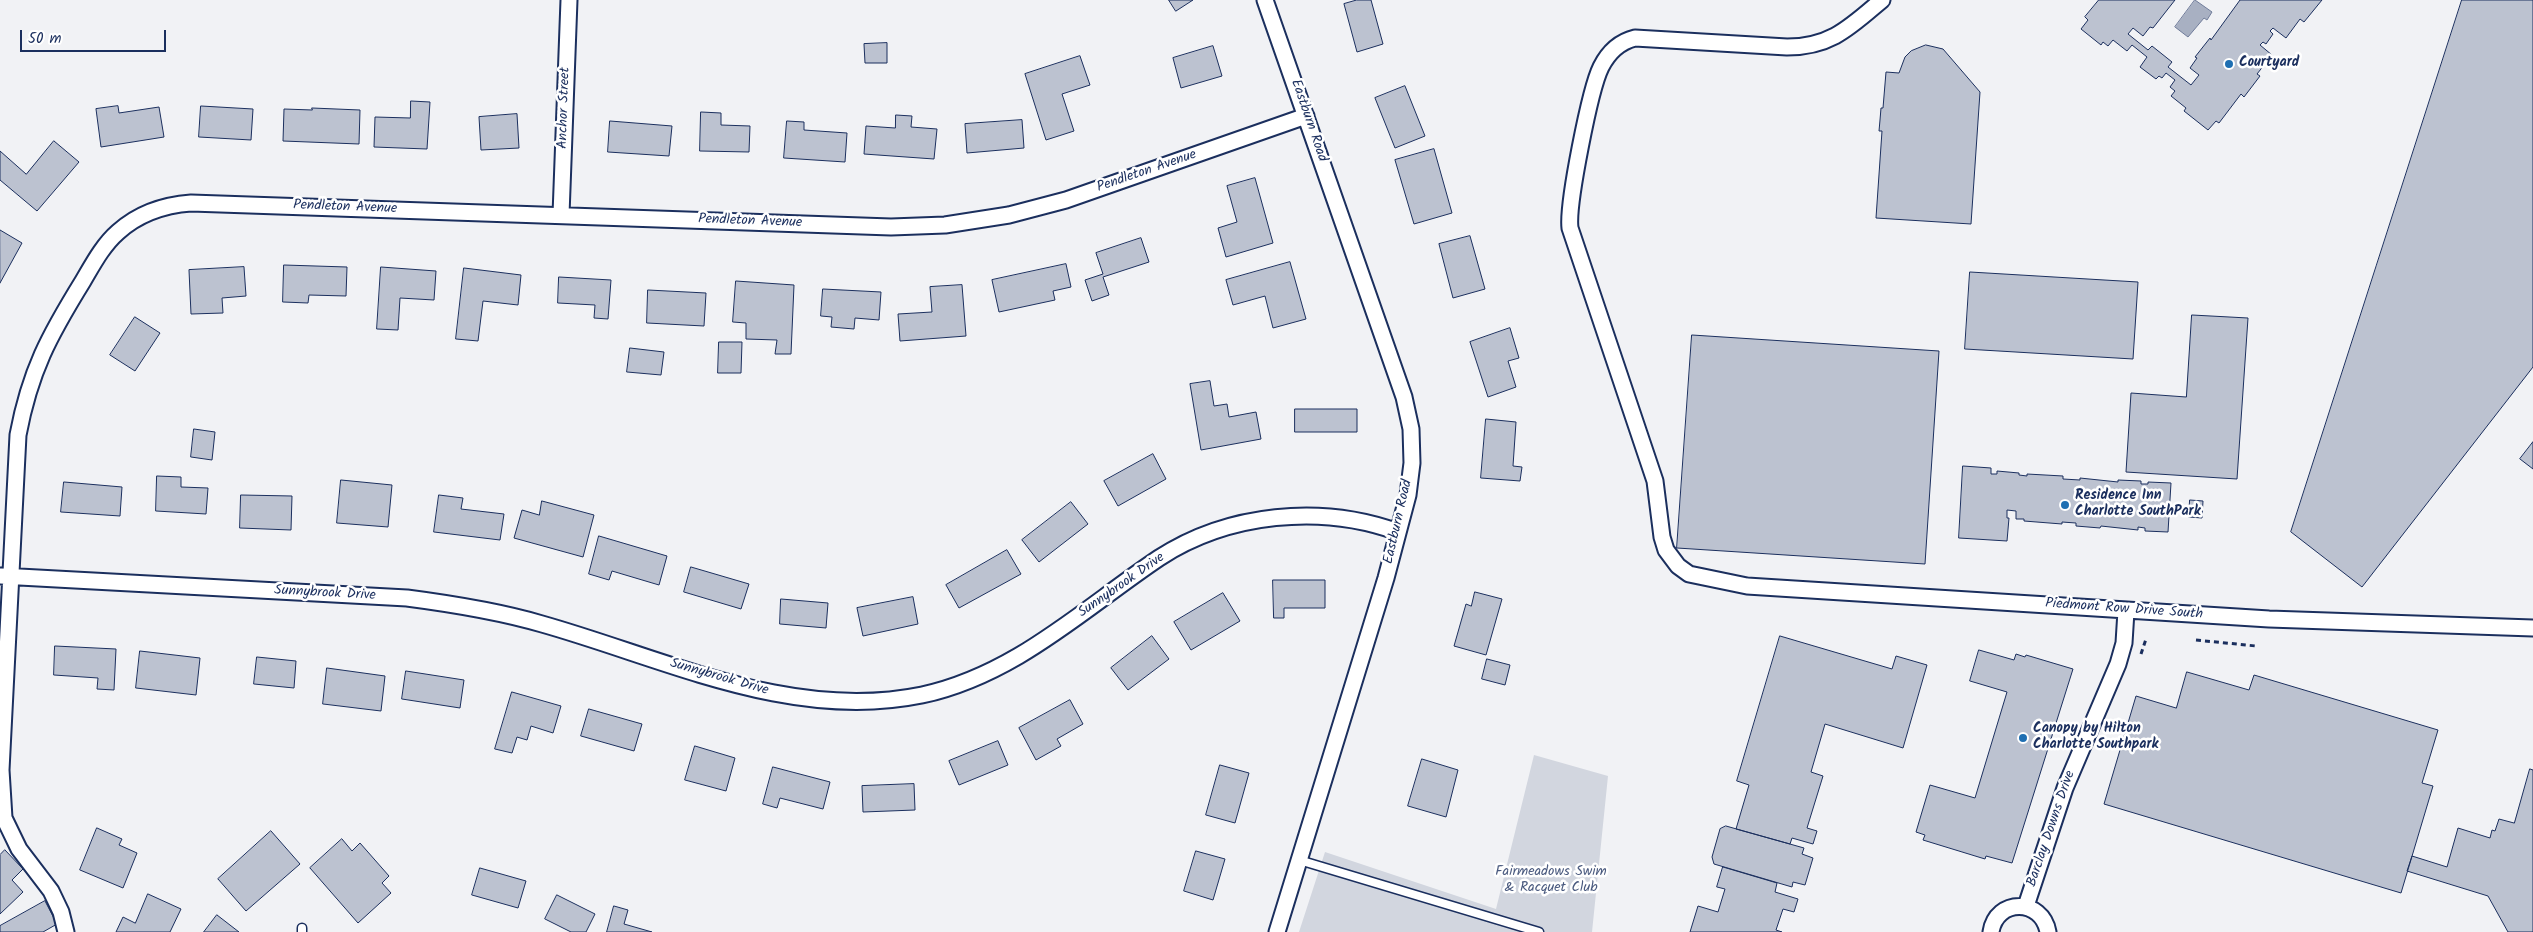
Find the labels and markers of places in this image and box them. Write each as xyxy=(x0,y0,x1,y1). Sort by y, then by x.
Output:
place label: Courtyard xyxy=(2239,56,2299,72)
marker: Courtyard xyxy=(2223,58,2235,70)
place label: Residence Inn Charlotte SouthPark xyxy=(2075,489,2201,522)
marker: Residence Inn Charlotte SouthPark xyxy=(2059,499,2071,511)
place label: Canopy by Hilton Charlotte Southpark xyxy=(2033,722,2158,754)
marker: Canopy by Hilton Charlotte Southpark xyxy=(2017,732,2029,744)

